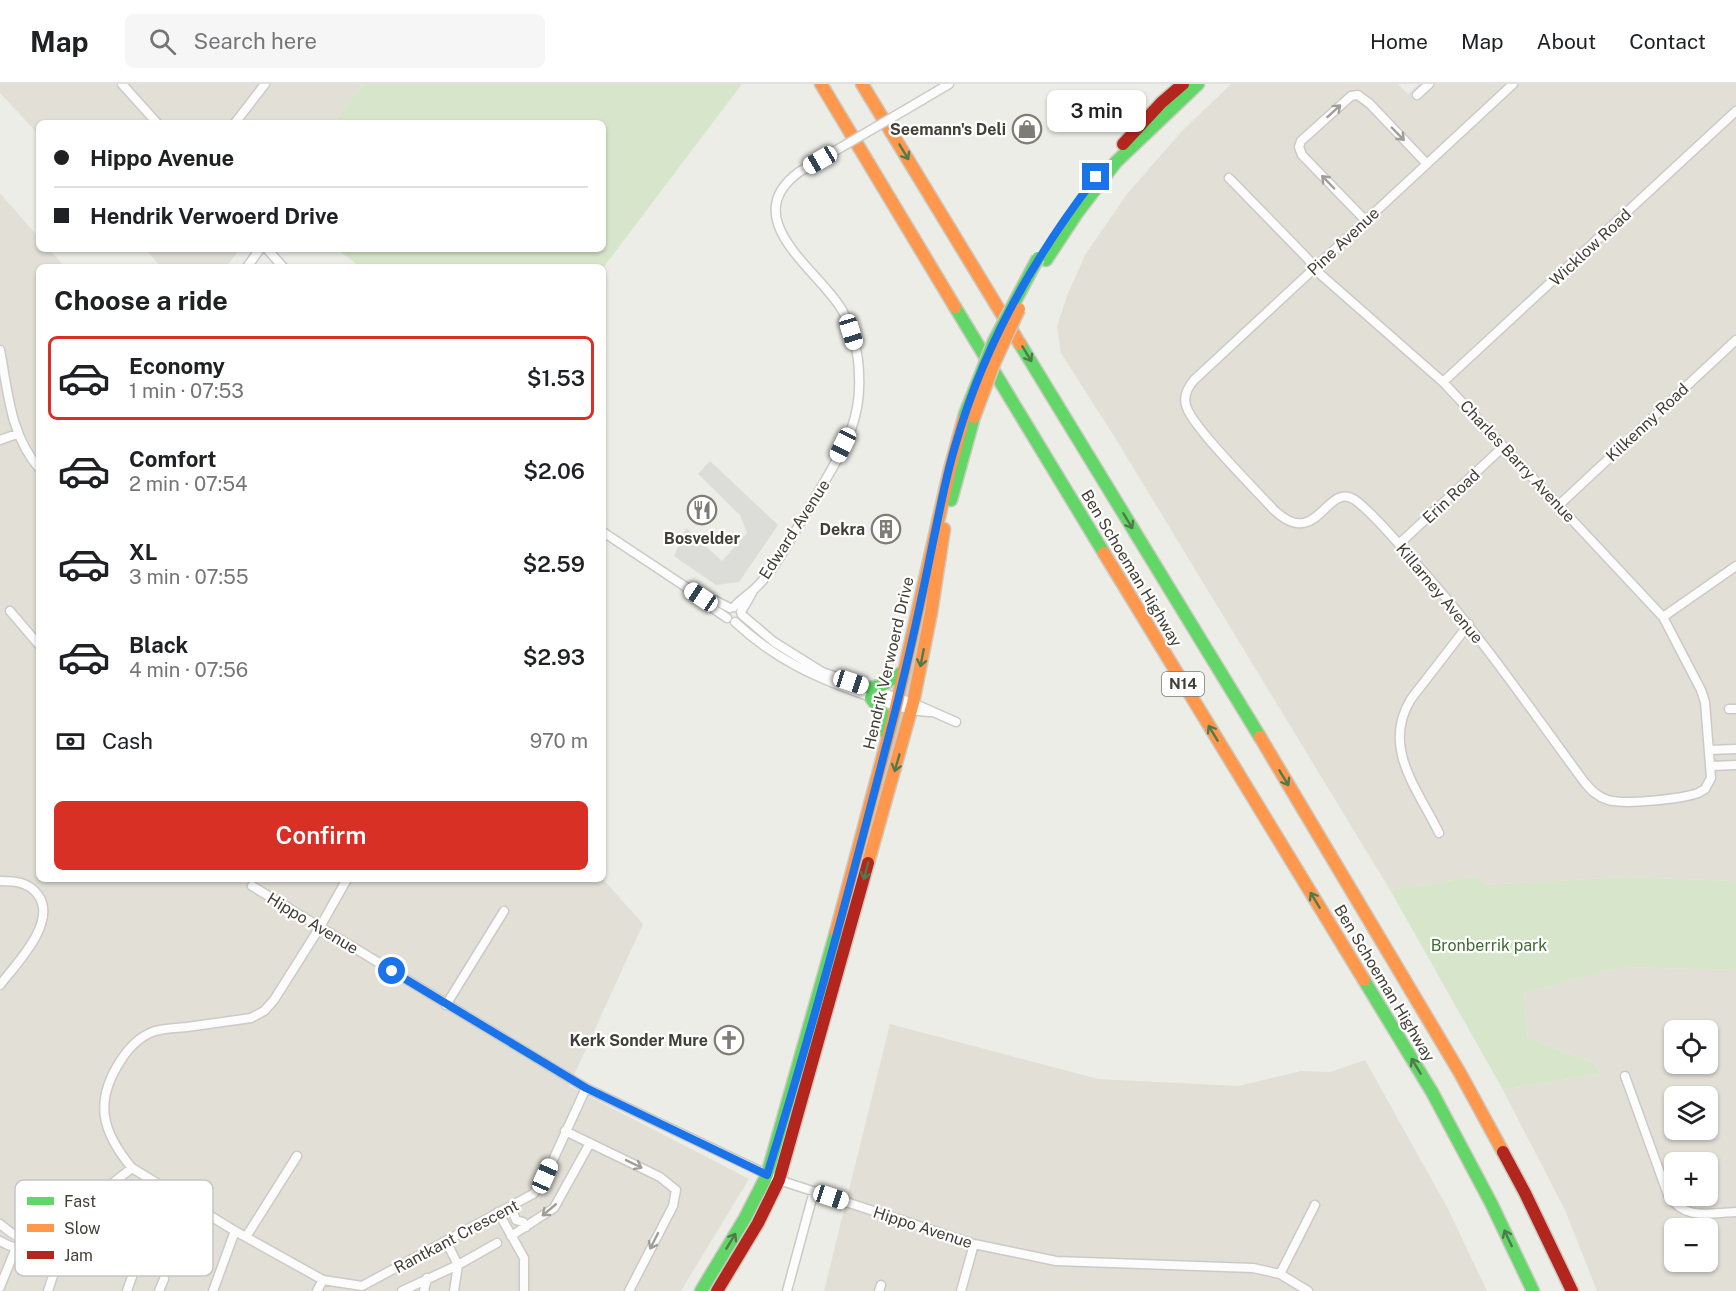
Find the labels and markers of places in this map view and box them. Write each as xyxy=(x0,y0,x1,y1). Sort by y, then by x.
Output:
shop icon: Seemann's Deli xyxy=(1011,113,1043,145)
place label: Seemann's Deli xyxy=(890,120,1006,139)
restaurant icon: Bosvelder xyxy=(686,494,718,526)
building icon: Dekra xyxy=(870,513,902,545)
place label: Dekra xyxy=(820,520,865,539)
place label: Bosvelder xyxy=(664,529,741,548)
church icon: Kerk Sonder Mure xyxy=(713,1024,745,1056)
place label: Kerk Sonder Mure xyxy=(569,1031,708,1050)

